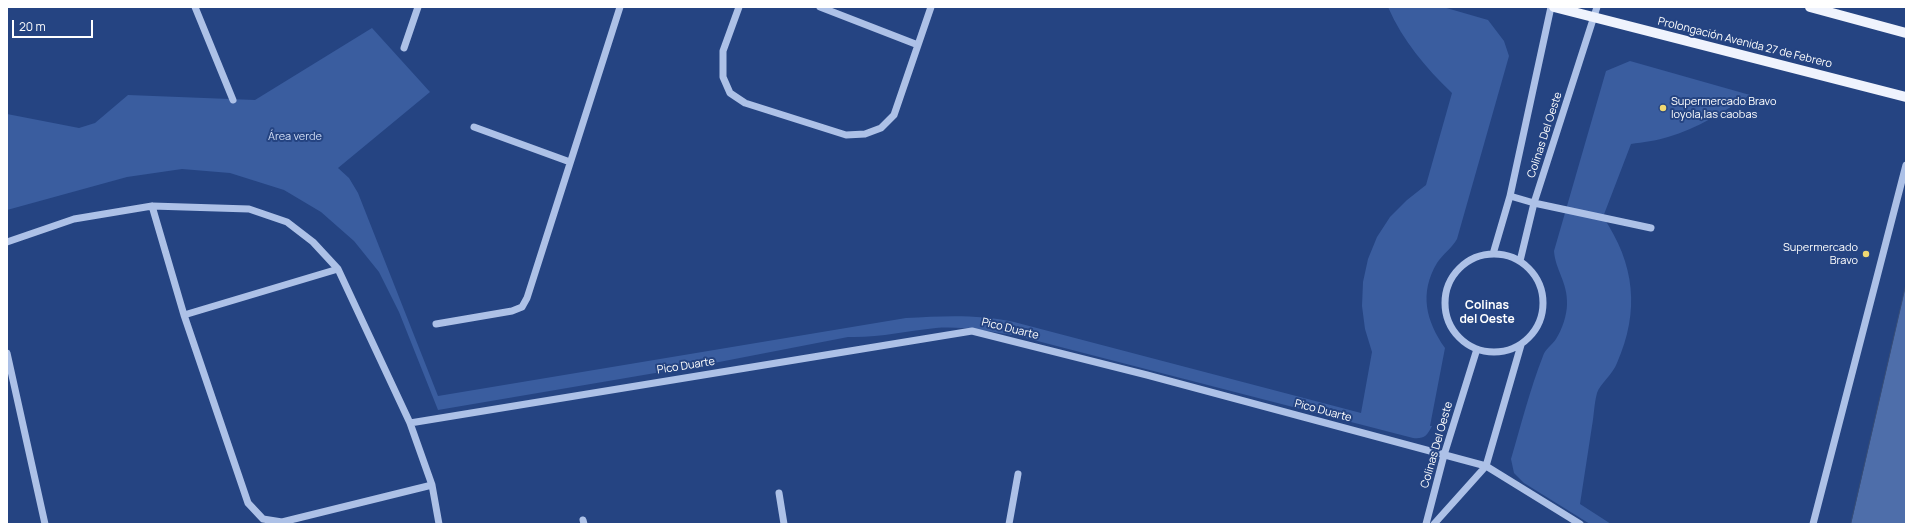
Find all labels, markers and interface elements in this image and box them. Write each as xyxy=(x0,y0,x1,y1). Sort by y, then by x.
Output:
scale bar xyxy=(14,12,95,38)
street label: Prolongación Avenida 27 de Febrero xyxy=(1656,15,1834,71)
text: 20 m xyxy=(19,18,46,35)
street label: Colinas Del Oeste xyxy=(1525,90,1565,180)
place label: Supermercado Bravo loyola,las caobas xyxy=(1671,95,1776,121)
marker: Supermercado Bravo loyola,las caobas xyxy=(1658,103,1668,113)
park label: Área verde xyxy=(268,130,322,144)
place label: Supermercado Bravo xyxy=(1783,241,1858,267)
marker: Supermercado Bravo xyxy=(1861,249,1871,259)
district label: Colinas del Oeste xyxy=(1459,299,1515,327)
street label: Pico Duarte xyxy=(980,316,1040,342)
street label: Pico Duarte xyxy=(656,355,716,377)
street label: Pico Duarte xyxy=(1293,397,1353,425)
street label: Colinas Del Oeste xyxy=(1418,400,1456,490)

